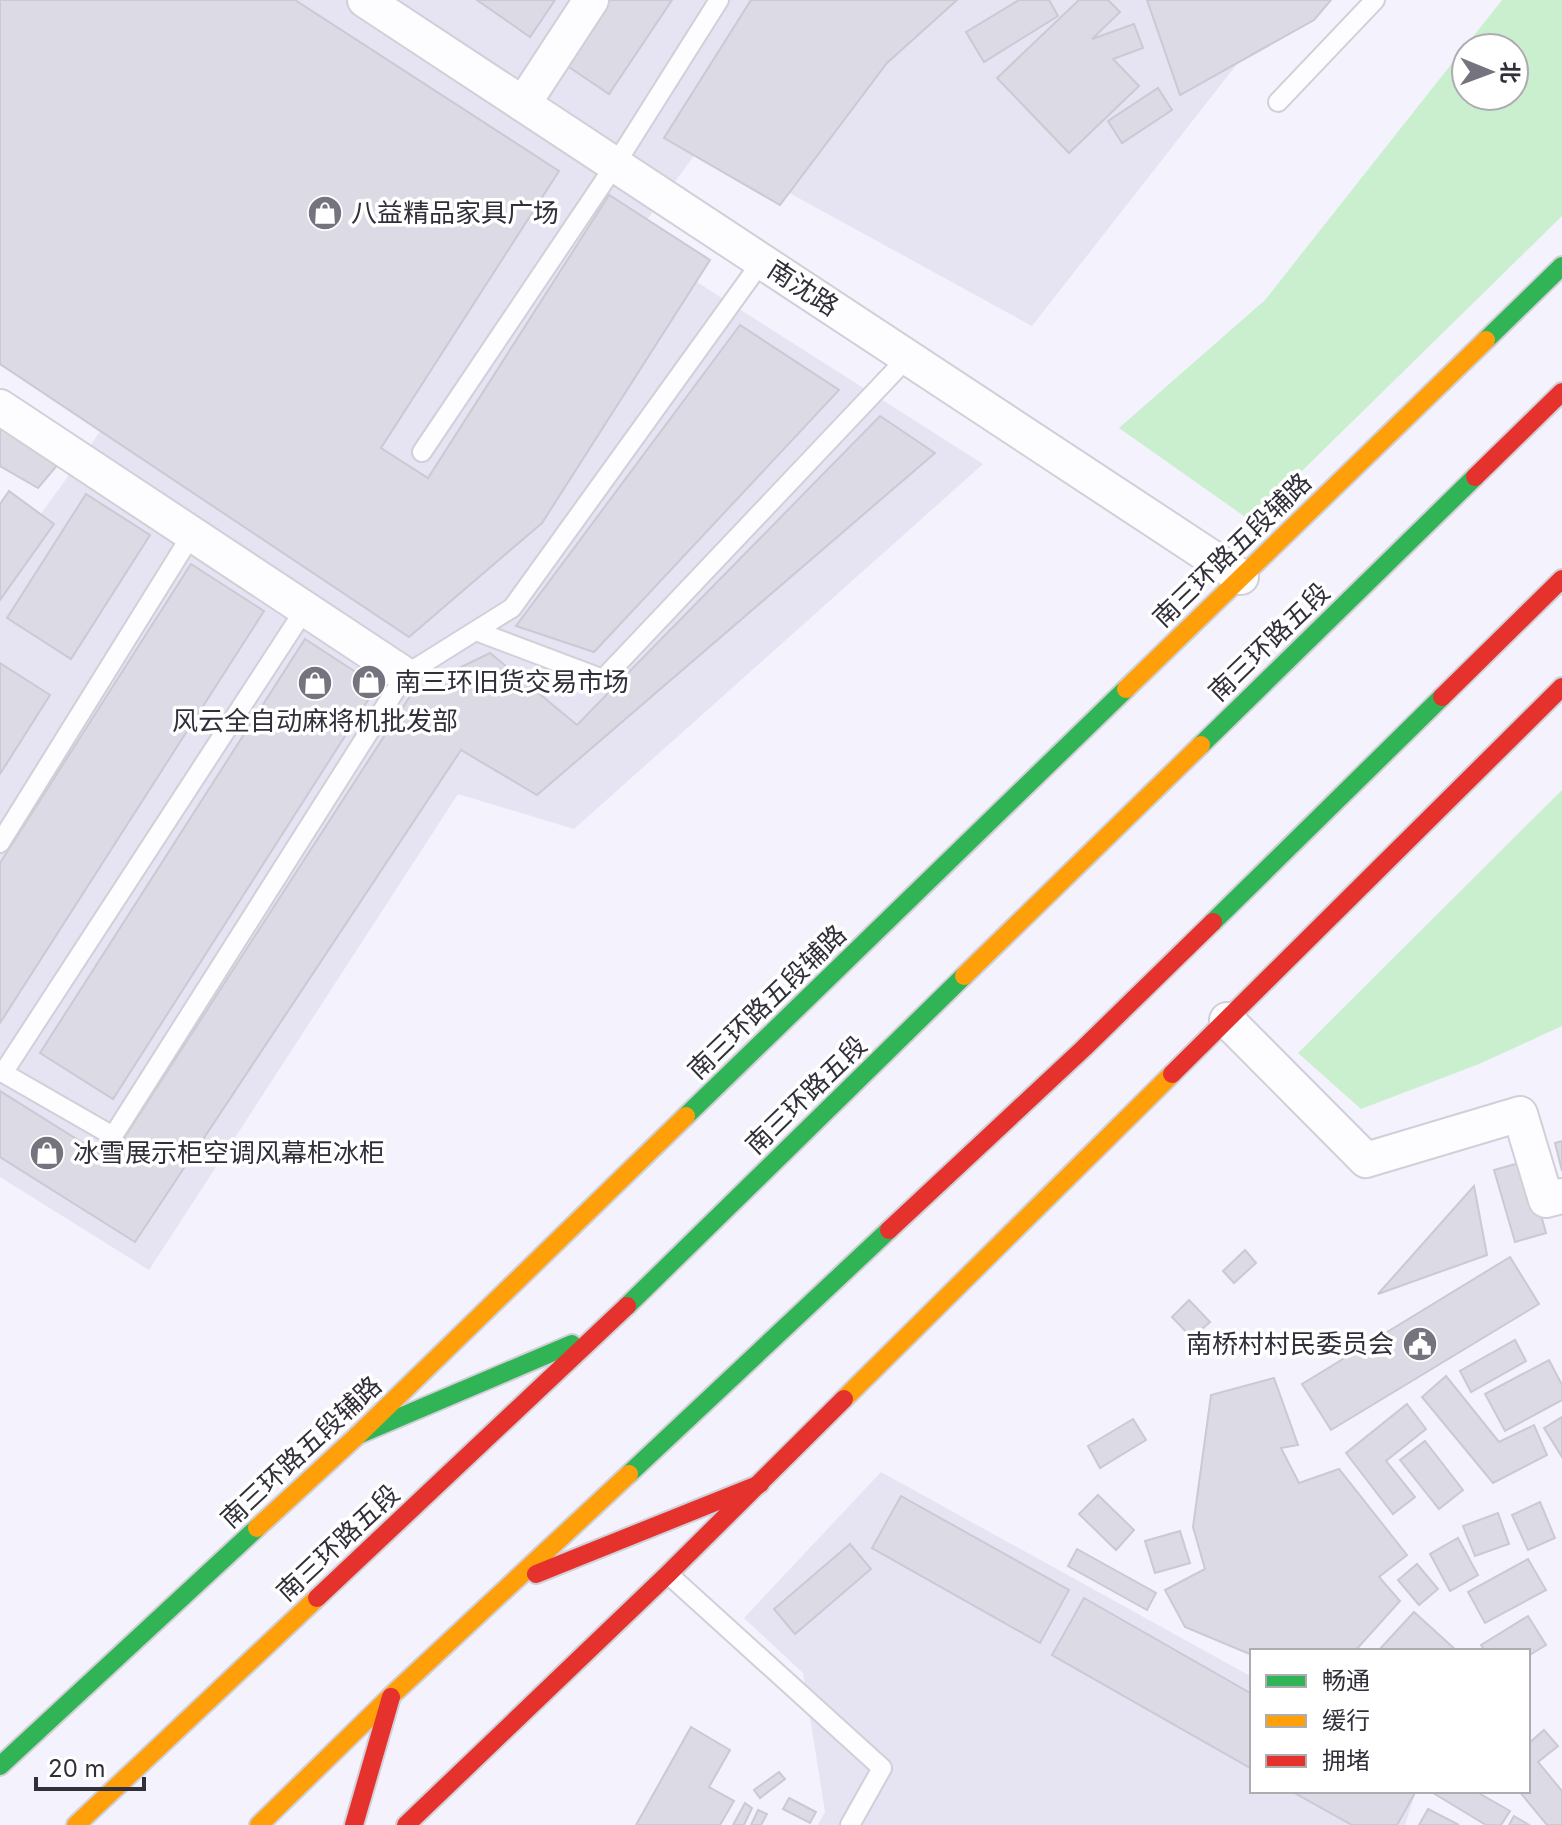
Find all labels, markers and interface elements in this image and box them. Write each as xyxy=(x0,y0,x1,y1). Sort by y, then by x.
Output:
north arrow xyxy=(1450,32,1530,112)
text: 北 xyxy=(1497,61,1523,84)
shop icon: 八益精品家具广场 xyxy=(306,194,344,232)
place label: 八益精品家具广场 xyxy=(351,197,559,228)
street label: 南沈路 xyxy=(762,253,844,322)
street label: 南三环路五段辅路 xyxy=(1146,466,1317,633)
street label: 南三环路五段 xyxy=(1202,576,1336,707)
shop icon: 南三环旧货交易市场 xyxy=(350,663,388,701)
shop icon: 风云全自动麻将机批发部 xyxy=(296,664,334,702)
place label: 南三环旧货交易市场 xyxy=(395,666,629,697)
place label: 风云全自动麻将机批发部 xyxy=(172,705,458,736)
street label: 南三环路五段辅路 xyxy=(681,918,852,1085)
street label: 南三环路五段 xyxy=(739,1029,873,1160)
shop icon: 冰雪展示柜空调风幕柜冰柜 xyxy=(28,1134,66,1172)
place label: 冰雪展示柜空调风幕柜冰柜 xyxy=(73,1137,385,1168)
public building icon: 南桥村村民委员会 xyxy=(1401,1325,1439,1363)
place label: 南桥村村民委员会 xyxy=(1186,1328,1394,1359)
street label: 南三环路五段辅路 xyxy=(214,1369,387,1534)
street label: 南三环路五段 xyxy=(270,1478,405,1607)
legend xyxy=(1250,1649,1530,1793)
text: 畅通 xyxy=(1322,1666,1370,1695)
text: 缓行 xyxy=(1322,1706,1370,1735)
scale bar xyxy=(36,1741,144,1791)
text: 拥堵 xyxy=(1322,1746,1370,1775)
text: 20 m xyxy=(48,1754,106,1783)

